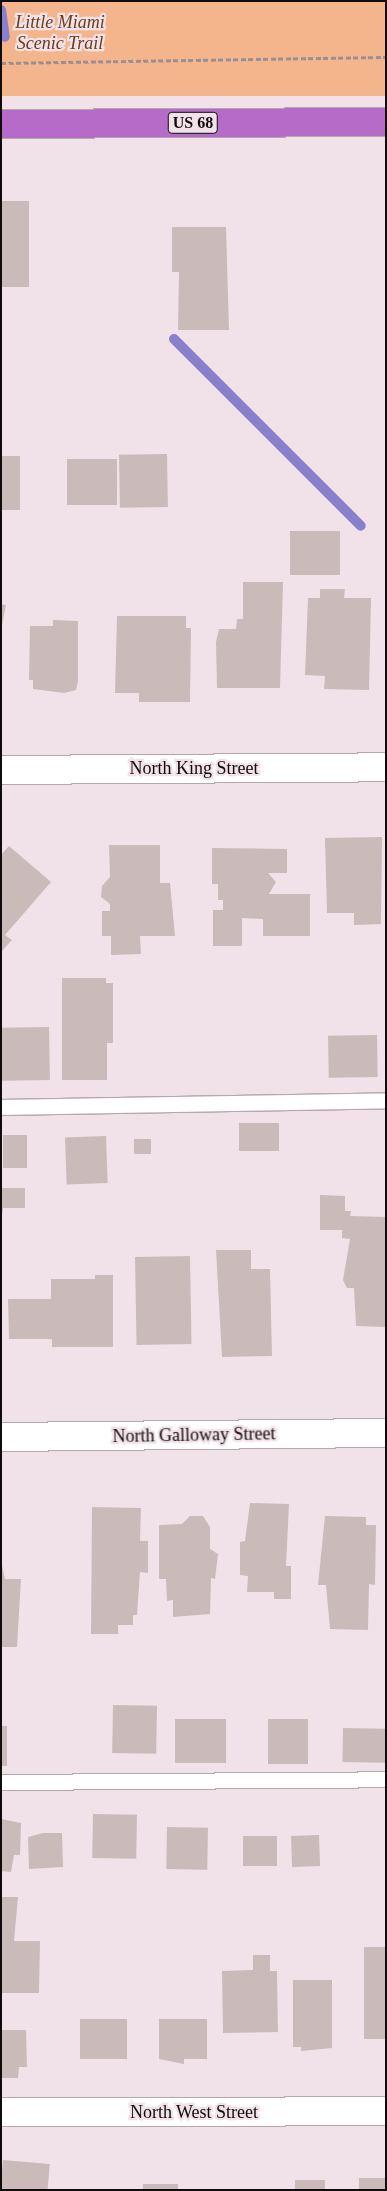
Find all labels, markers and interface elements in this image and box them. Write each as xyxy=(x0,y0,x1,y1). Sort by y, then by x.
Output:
park label: Little Miami Scenic Trail xyxy=(15,12,105,54)
road number: US 68 xyxy=(167,110,219,136)
street label: North King Street xyxy=(130,757,258,779)
street label: North Galloway Street xyxy=(112,1423,276,1447)
street label: North West Street xyxy=(130,2101,258,2123)

